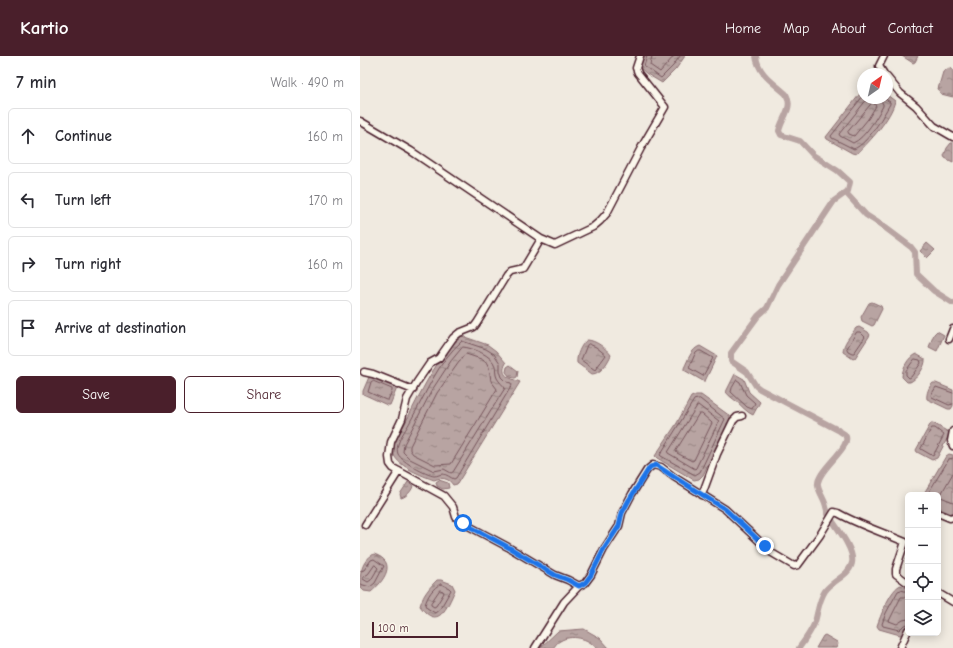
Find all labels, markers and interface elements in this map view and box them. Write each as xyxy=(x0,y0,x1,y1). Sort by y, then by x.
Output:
text: Kartio xyxy=(20,17,69,39)
text: Home xyxy=(725,20,761,37)
text: Map xyxy=(783,20,809,37)
text: About xyxy=(831,20,866,37)
text: Contact xyxy=(888,20,933,37)
north arrow xyxy=(857,68,893,104)
text: 7 min xyxy=(16,73,57,92)
text: Walk · 490 m xyxy=(271,75,344,90)
icon: ahead xyxy=(17,125,39,147)
text: Continue xyxy=(55,127,112,145)
text: 160 m xyxy=(308,129,343,144)
icon: left xyxy=(17,189,39,211)
text: Turn left xyxy=(55,191,111,209)
text: 170 m xyxy=(309,193,343,208)
icon: right xyxy=(17,253,39,275)
text: Turn right xyxy=(55,255,121,273)
text: 160 m xyxy=(308,257,343,272)
icon: arrive xyxy=(17,317,39,339)
text: Arrive at destination xyxy=(55,319,186,337)
button: Save xyxy=(16,376,176,413)
button: Share xyxy=(184,376,344,413)
map controls xyxy=(905,492,941,636)
button: + xyxy=(905,492,941,528)
route start xyxy=(454,514,472,532)
button: − xyxy=(905,528,941,564)
route end xyxy=(756,537,774,555)
button: locate xyxy=(905,564,941,600)
button: layers xyxy=(905,600,941,636)
scale bar xyxy=(372,620,458,639)
text: 100 m xyxy=(378,622,409,635)

